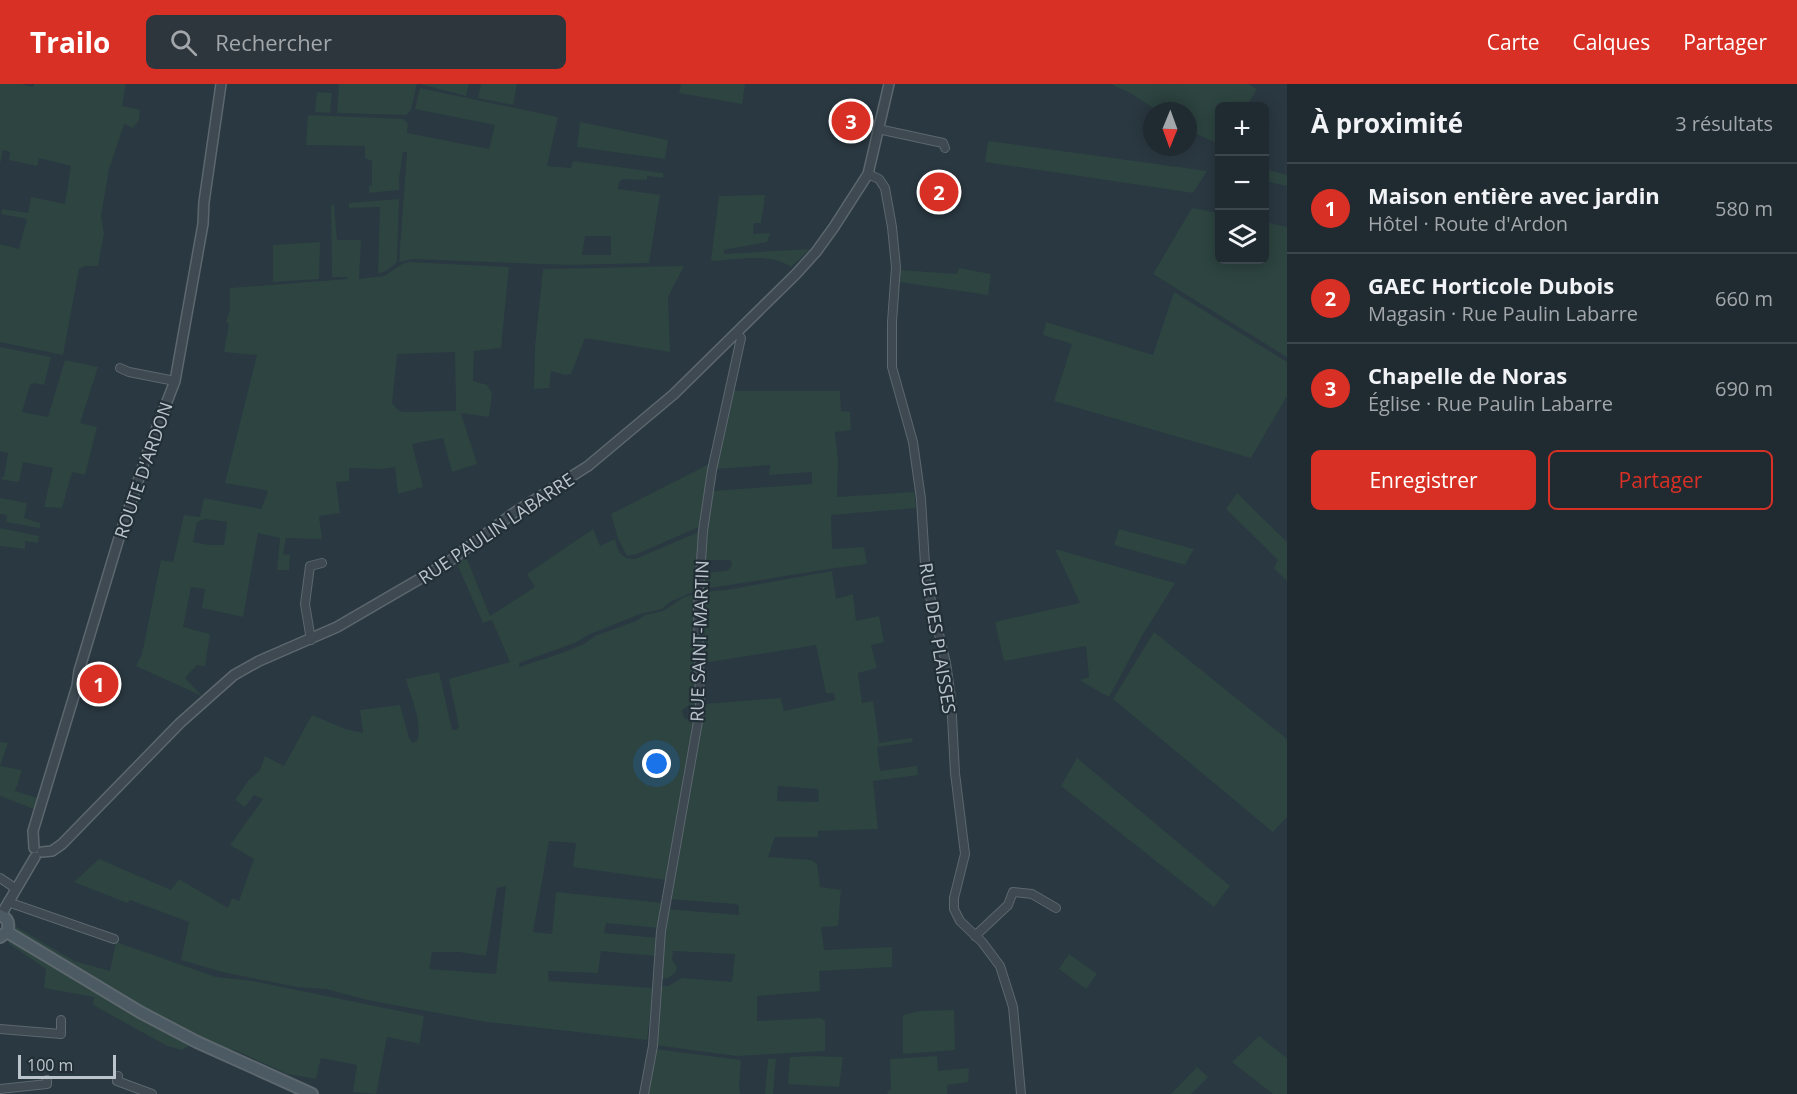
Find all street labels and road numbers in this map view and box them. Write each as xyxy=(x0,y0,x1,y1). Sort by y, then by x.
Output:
street label: ROUTE D'ARDON xyxy=(108,399,178,541)
street label: RUE PAULIN LABARRE xyxy=(413,467,579,589)
street label: RUE SAINT-MARTIN xyxy=(684,560,714,722)
street label: RUE DES PLAISSES xyxy=(914,561,962,715)

